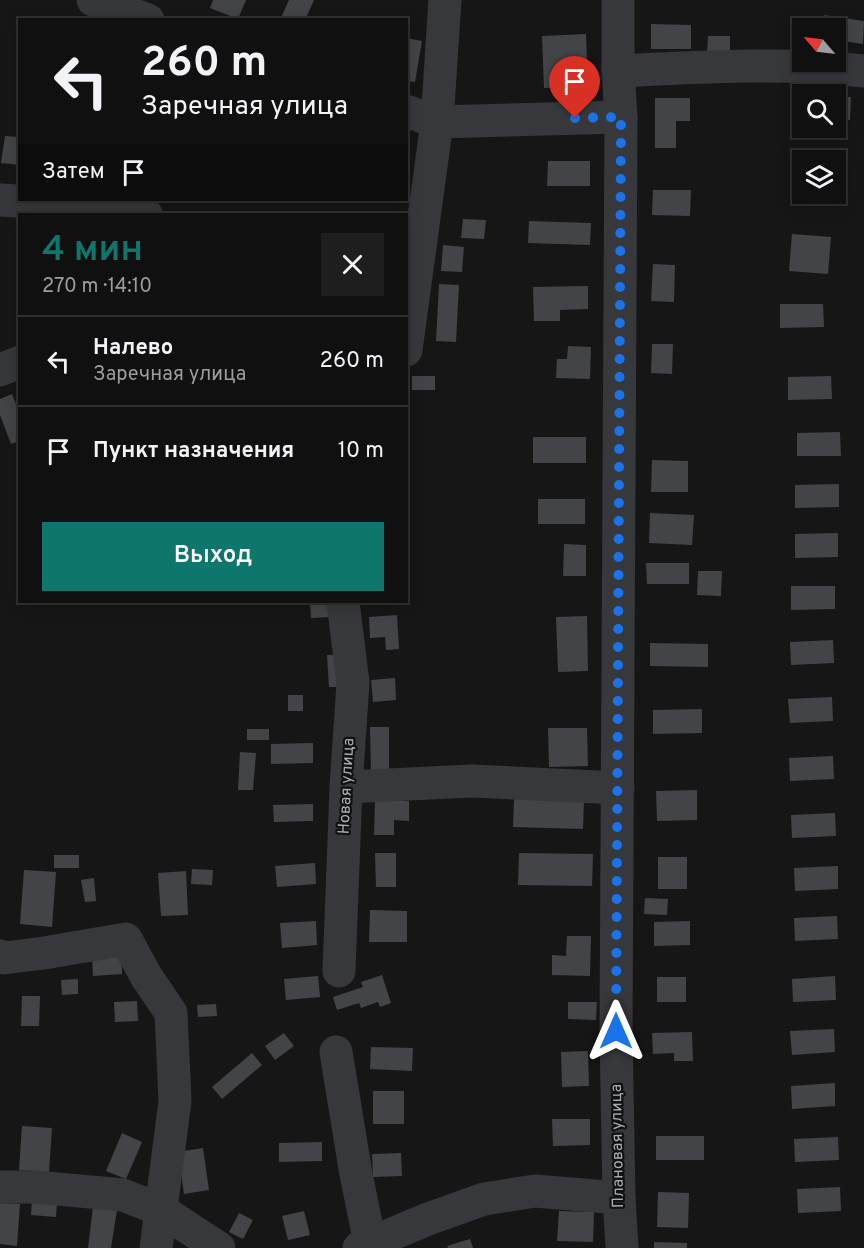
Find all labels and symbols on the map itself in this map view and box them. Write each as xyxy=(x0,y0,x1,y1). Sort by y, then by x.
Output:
north arrow xyxy=(792,18,846,72)
pin xyxy=(549,56,600,118)
street label: Новая улица xyxy=(334,737,360,835)
position arrow xyxy=(584,999,648,1063)
street label: Плановая улица xyxy=(607,1084,629,1208)

